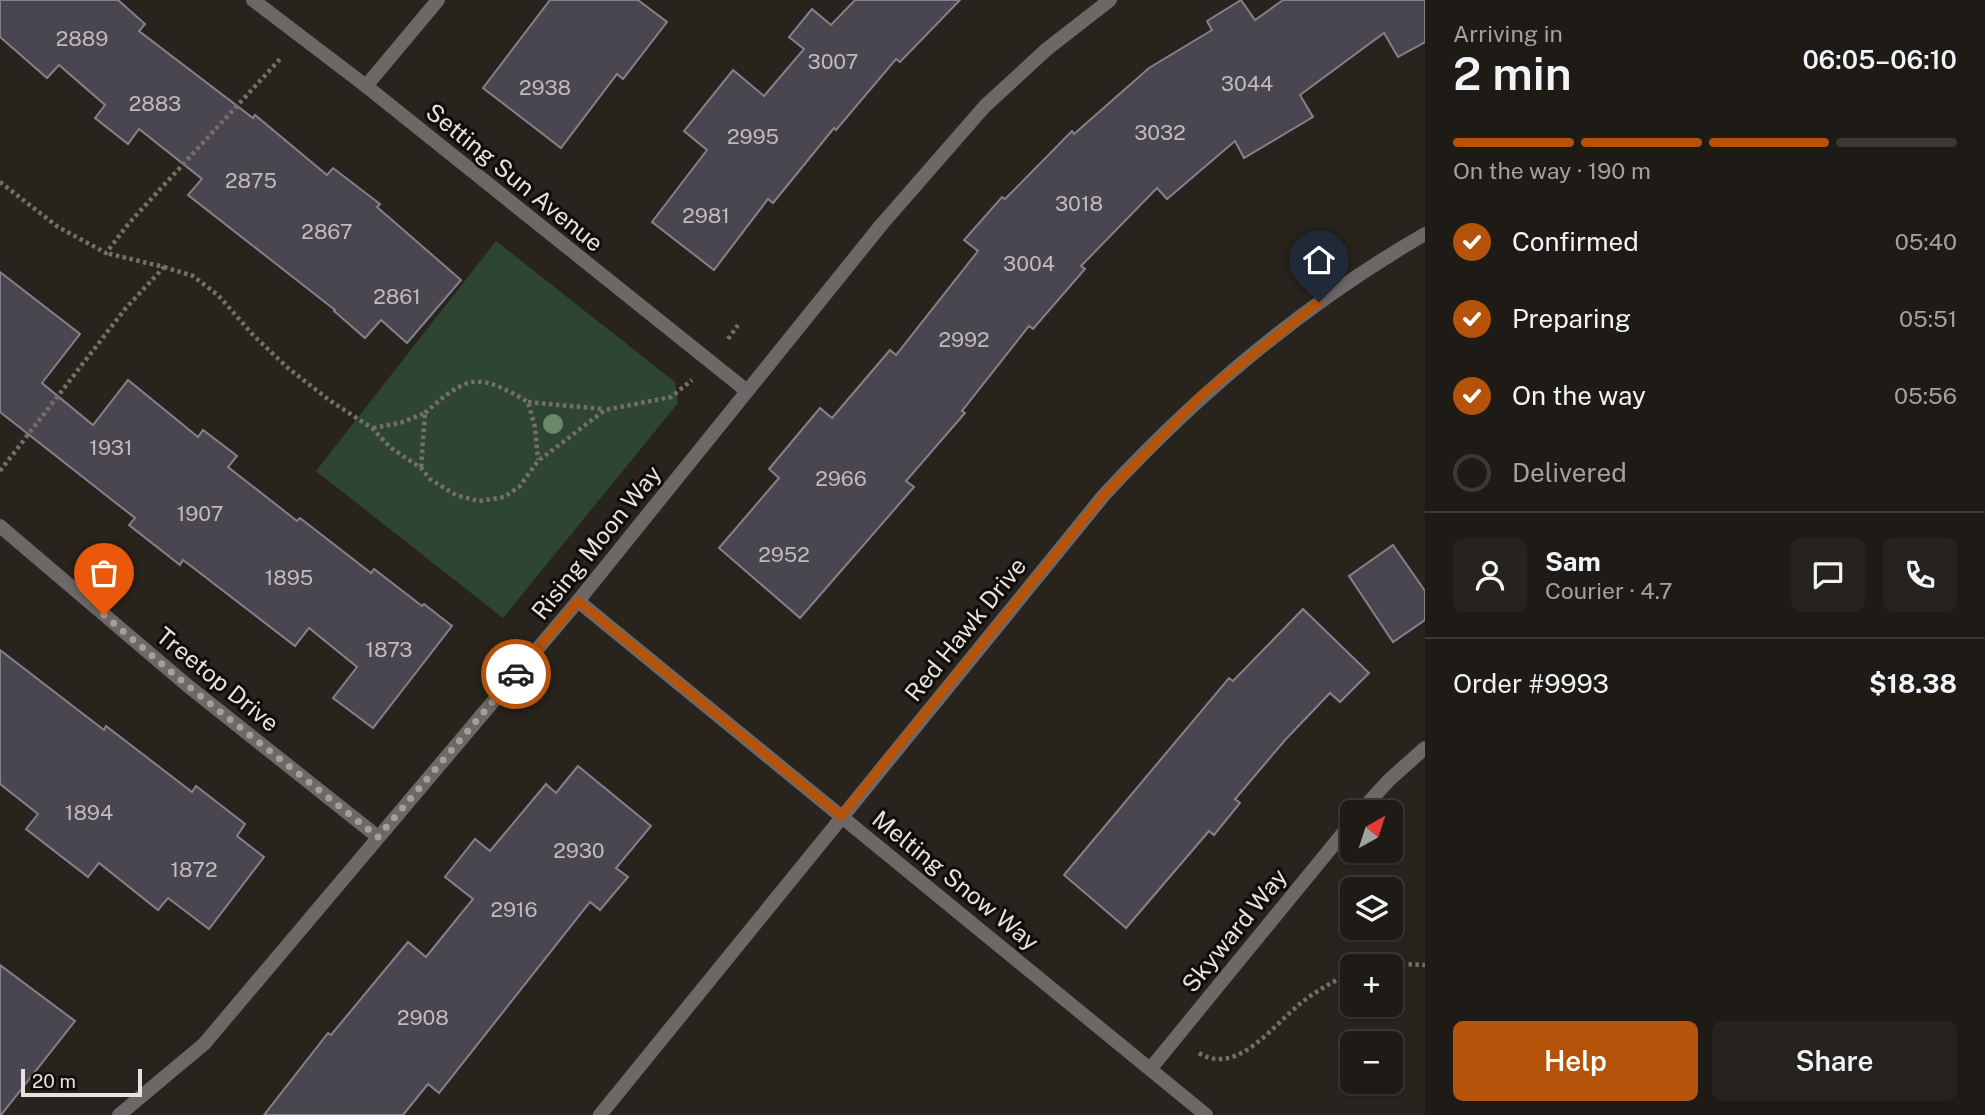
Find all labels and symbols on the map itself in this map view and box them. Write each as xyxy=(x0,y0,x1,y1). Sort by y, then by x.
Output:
house number: 2889 xyxy=(56,26,108,51)
house number: 3007 xyxy=(808,49,858,74)
house number: 3044 xyxy=(1221,71,1273,96)
house number: 2938 xyxy=(519,75,571,100)
house number: 2883 xyxy=(129,91,181,116)
street label: Setting Sun Avenue xyxy=(421,97,609,257)
house number: 3032 xyxy=(1134,120,1186,145)
house number: 2995 xyxy=(727,124,779,149)
house number: 2875 xyxy=(225,168,277,193)
house number: 3018 xyxy=(1055,191,1103,216)
house number: 2981 xyxy=(682,203,730,228)
house number: 2867 xyxy=(301,219,353,244)
pin xyxy=(1289,230,1349,302)
house number: 3004 xyxy=(1003,251,1055,276)
house number: 2861 xyxy=(373,284,421,309)
house number: 2992 xyxy=(938,327,990,352)
house number: 1931 xyxy=(89,435,133,460)
street label: Rising Moon Way xyxy=(525,459,667,625)
house number: 2966 xyxy=(815,466,867,491)
house number: 1907 xyxy=(177,501,223,526)
house number: 2952 xyxy=(758,542,810,567)
pin xyxy=(74,543,134,615)
street label: Red Hawk Drive xyxy=(899,552,1031,706)
house number: 1895 xyxy=(265,565,313,590)
street label: Treetop Drive xyxy=(151,621,285,737)
house number: 1873 xyxy=(365,637,413,662)
courier xyxy=(481,639,551,709)
house number: 1894 xyxy=(65,800,113,825)
north arrow xyxy=(1340,800,1404,863)
street label: Melting Snow Way xyxy=(867,804,1045,956)
house number: 2930 xyxy=(553,838,605,863)
house number: 1872 xyxy=(170,857,218,882)
street label: Skyward Way xyxy=(1176,862,1292,997)
house number: 2916 xyxy=(490,897,538,922)
house number: 2908 xyxy=(397,1005,449,1030)
scale bar xyxy=(21,1066,142,1098)

